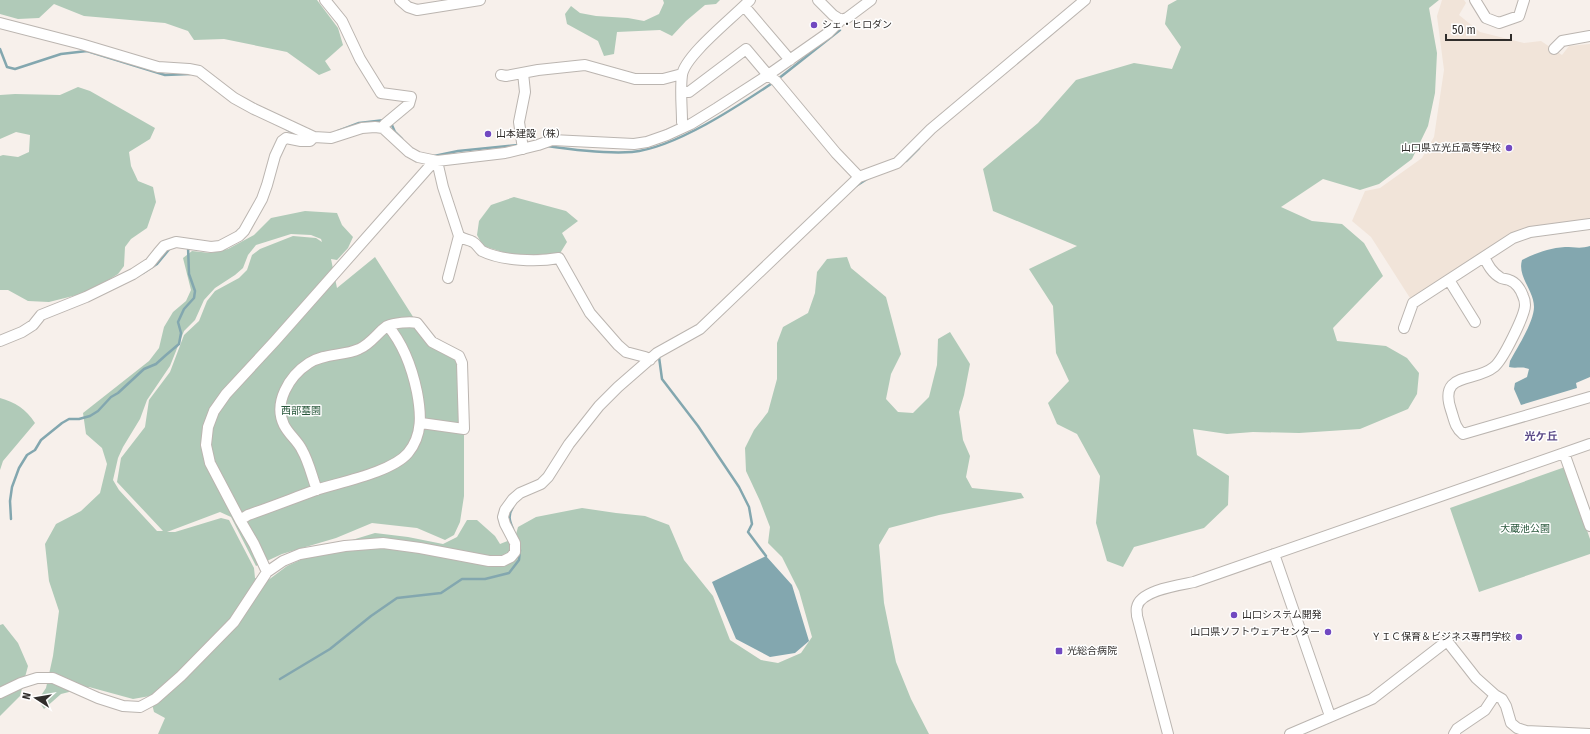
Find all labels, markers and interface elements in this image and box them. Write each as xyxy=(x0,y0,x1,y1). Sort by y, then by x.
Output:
scale bar xyxy=(1446,16,1511,42)
place label: シェ・ヒロダン xyxy=(822,19,892,31)
marker: シェ・ヒロダン xyxy=(809,20,819,30)
text: 50 m xyxy=(1452,23,1476,37)
place label: 山本建設（株） xyxy=(496,128,566,140)
marker: 山本建設（株） xyxy=(483,129,493,139)
place label: 山口県立光丘高等学校 xyxy=(1401,142,1501,154)
marker: 山口県立光丘高等学校 xyxy=(1504,143,1514,153)
park label: 西部墓園 xyxy=(281,405,321,417)
district label: 光ケ丘 xyxy=(1525,430,1558,443)
park label: 大蔵池公園 xyxy=(1500,523,1550,535)
place label: 山口システム開発 xyxy=(1242,609,1322,621)
marker: 山口システム開発 xyxy=(1229,610,1239,620)
place label: 山口県ソフトウェアセンター xyxy=(1190,626,1320,638)
marker: 山口県ソフトウェアセンター xyxy=(1323,627,1333,637)
place label: ＹＩＣ保育＆ビジネス専門学校 xyxy=(1371,631,1511,643)
marker: ＹＩＣ保育＆ビジネス専門学校 xyxy=(1514,632,1524,642)
place label: 光総合病院 xyxy=(1067,645,1117,657)
marker: 光総合病院 xyxy=(1054,646,1064,656)
north arrow xyxy=(16,678,56,718)
text: N xyxy=(20,691,34,701)

